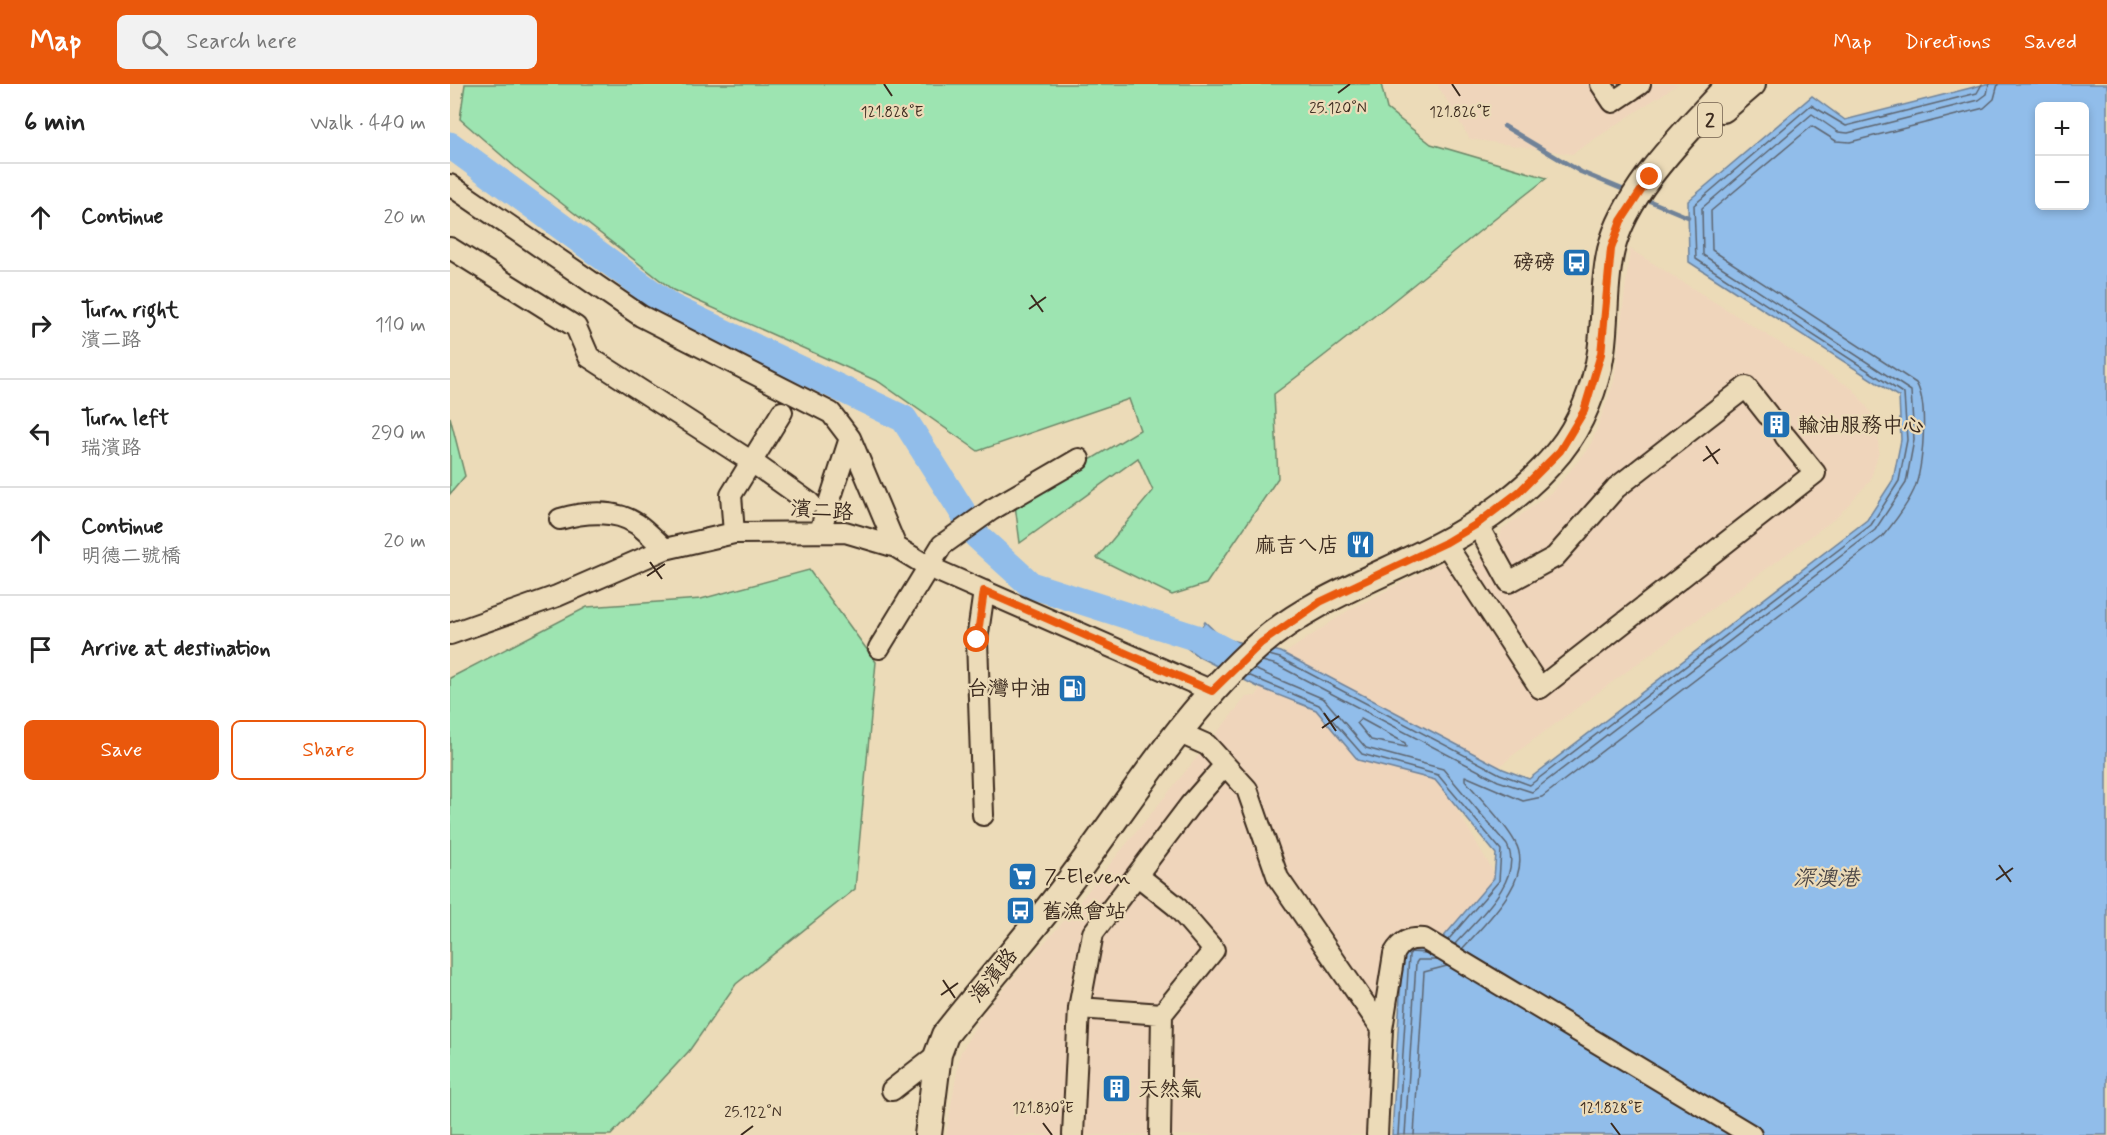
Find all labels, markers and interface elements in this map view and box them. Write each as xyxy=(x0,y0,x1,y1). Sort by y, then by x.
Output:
search box xyxy=(117,15,537,69)
text: Map xyxy=(30,24,81,61)
icon: search xyxy=(138,26,171,59)
text: Search here xyxy=(186,28,297,56)
text: Map xyxy=(1833,28,1872,56)
text: Directions xyxy=(1905,28,1991,56)
text: Saved xyxy=(2024,28,2077,56)
text: 25.120°N xyxy=(1309,99,1367,119)
map controls xyxy=(2035,102,2089,210)
button: + xyxy=(2035,102,2089,156)
text: 121.828°E xyxy=(861,103,923,123)
text: 121.826°E xyxy=(1429,103,1491,123)
road number: 2 xyxy=(1698,103,1722,137)
text: 6 min xyxy=(24,106,86,140)
text: Walk · 440 m xyxy=(310,110,426,137)
button: − xyxy=(2035,156,2089,210)
route end xyxy=(1636,163,1662,189)
icon: ahead xyxy=(24,201,57,234)
text: Continue xyxy=(81,203,163,231)
text: 20 m xyxy=(383,204,426,231)
bus stop icon: 磅磅 xyxy=(1560,246,1592,278)
place label: 磅磅 xyxy=(1513,249,1555,277)
text: Turn right xyxy=(81,297,179,325)
icon: right xyxy=(24,309,57,342)
text: 110 m xyxy=(375,312,426,339)
text: 濱二路 xyxy=(81,327,141,354)
text: Turn left xyxy=(81,405,169,433)
building icon: 輸油服務中心 xyxy=(1761,409,1793,441)
place label: 輸油服務中心 xyxy=(1798,412,1924,440)
icon: left xyxy=(24,417,57,450)
text: 290 m xyxy=(371,420,426,447)
text: 瑞濱路 xyxy=(81,435,141,462)
street label: 濱二路 xyxy=(790,495,854,527)
text: Continue xyxy=(81,513,163,541)
icon: ahead xyxy=(24,525,57,558)
text: 20 m xyxy=(383,528,426,555)
restaurant icon: 麻吉ㄟ店 xyxy=(1344,529,1376,561)
place label: 麻吉ㄟ店 xyxy=(1255,532,1339,560)
text: 明德二號橋 xyxy=(81,543,181,570)
route start xyxy=(963,626,989,652)
icon: arrive xyxy=(24,633,57,666)
text: Arrive at destination xyxy=(81,635,271,663)
fuel station icon: 台灣中油 xyxy=(1056,672,1088,704)
place label: 台灣中油 xyxy=(967,675,1051,703)
button: Save xyxy=(24,720,219,780)
button: Share xyxy=(231,720,426,780)
supermarket icon: 7-Eleven xyxy=(1007,860,1039,892)
place label: 7-Eleven xyxy=(1044,863,1131,891)
water label: 深澳港 xyxy=(1793,865,1861,893)
bus stop icon: 舊漁會站 xyxy=(1005,895,1037,927)
place label: 舊漁會站 xyxy=(1042,898,1126,926)
street label: 海濱路 xyxy=(963,942,1024,1009)
building icon: 天然氣 xyxy=(1101,1073,1133,1105)
place label: 天然氣 xyxy=(1138,1076,1201,1104)
text: 121.830°E xyxy=(1012,1099,1074,1119)
text: 121.828°E xyxy=(1580,1099,1642,1119)
text: 25.122°N xyxy=(724,1103,782,1123)

